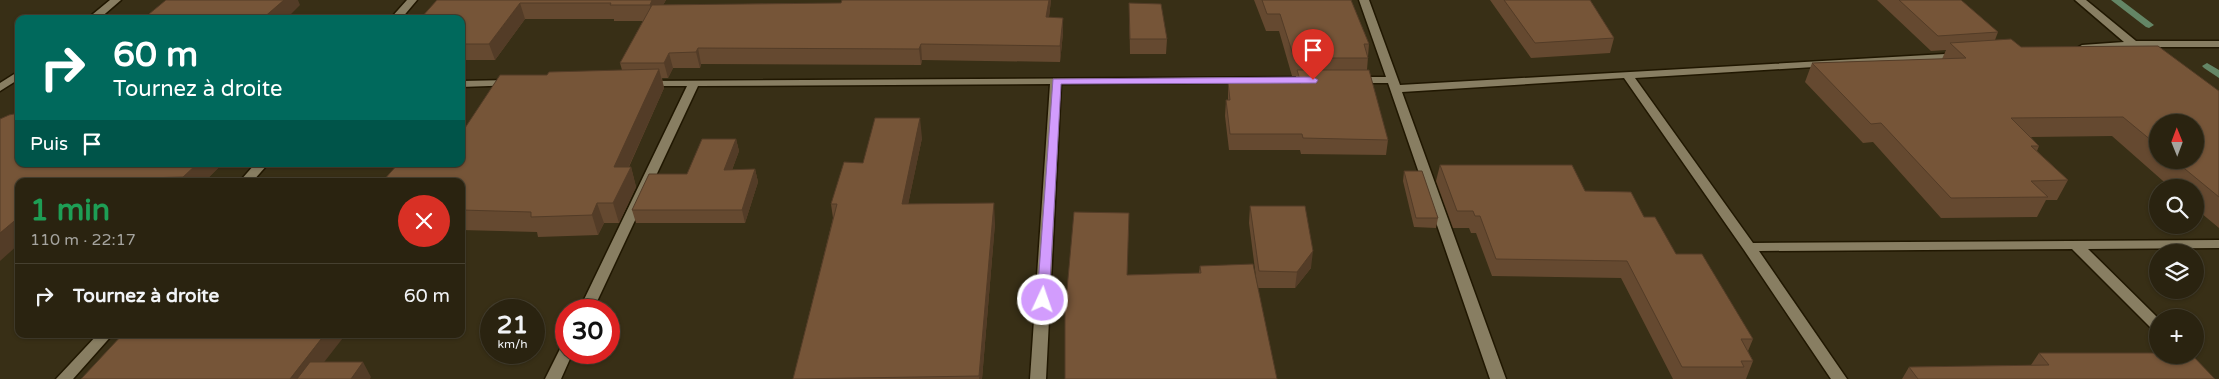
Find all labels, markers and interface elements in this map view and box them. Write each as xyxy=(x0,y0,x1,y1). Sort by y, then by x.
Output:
pin xyxy=(1292,29,1334,80)
text: 60 m xyxy=(113,34,198,76)
icon: right xyxy=(30,35,95,100)
icon: arrive xyxy=(1299,36,1327,64)
text: Tournez à droite xyxy=(113,76,282,102)
north arrow xyxy=(2149,114,2204,169)
map controls xyxy=(2149,114,2204,364)
icon: arrive xyxy=(78,130,106,158)
text: Puis xyxy=(30,133,68,155)
button: search xyxy=(2149,179,2204,234)
text: 1 min xyxy=(30,192,110,229)
button: close xyxy=(398,195,450,247)
text: 110 m · 22:17 xyxy=(30,230,136,250)
button: layers xyxy=(2149,244,2204,299)
position arrow xyxy=(1016,273,1068,325)
icon: right xyxy=(30,282,58,310)
text: Tournez à droite xyxy=(73,285,219,307)
text: 60 m xyxy=(404,285,450,307)
speed limit sign: 30 xyxy=(555,299,620,364)
button: + xyxy=(2149,309,2204,364)
text: 21 xyxy=(497,310,528,340)
text: km/h xyxy=(497,337,528,351)

